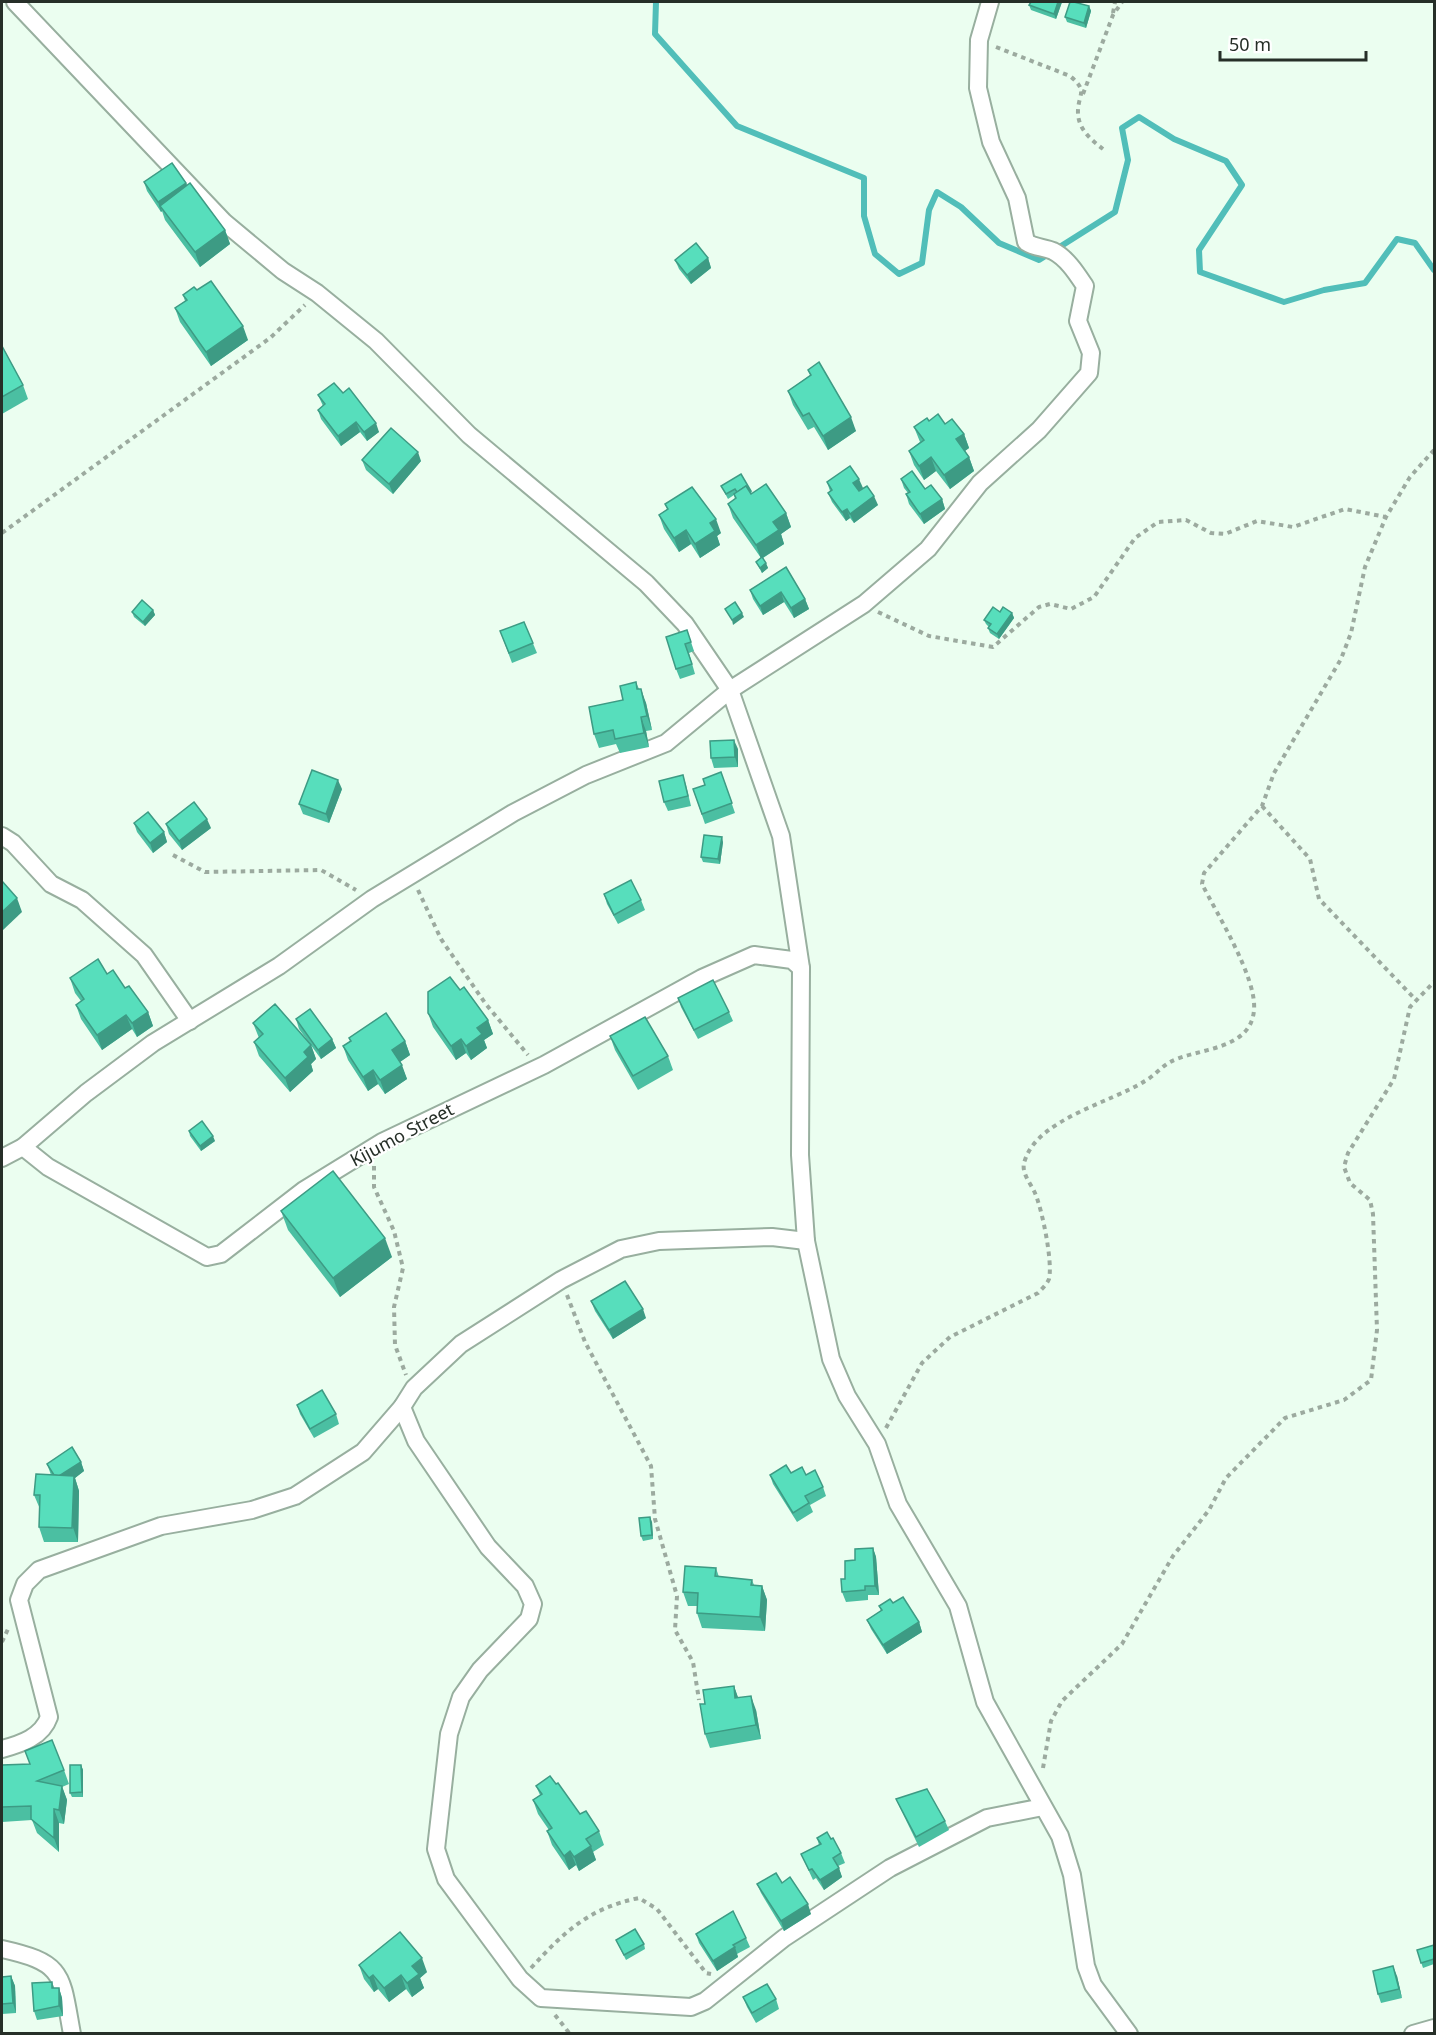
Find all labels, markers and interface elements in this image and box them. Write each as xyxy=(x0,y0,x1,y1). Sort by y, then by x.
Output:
scale bar xyxy=(1220,24,1366,62)
text: 50 m xyxy=(1229,32,1271,56)
street label: Kijumo Street xyxy=(345,1096,458,1172)

